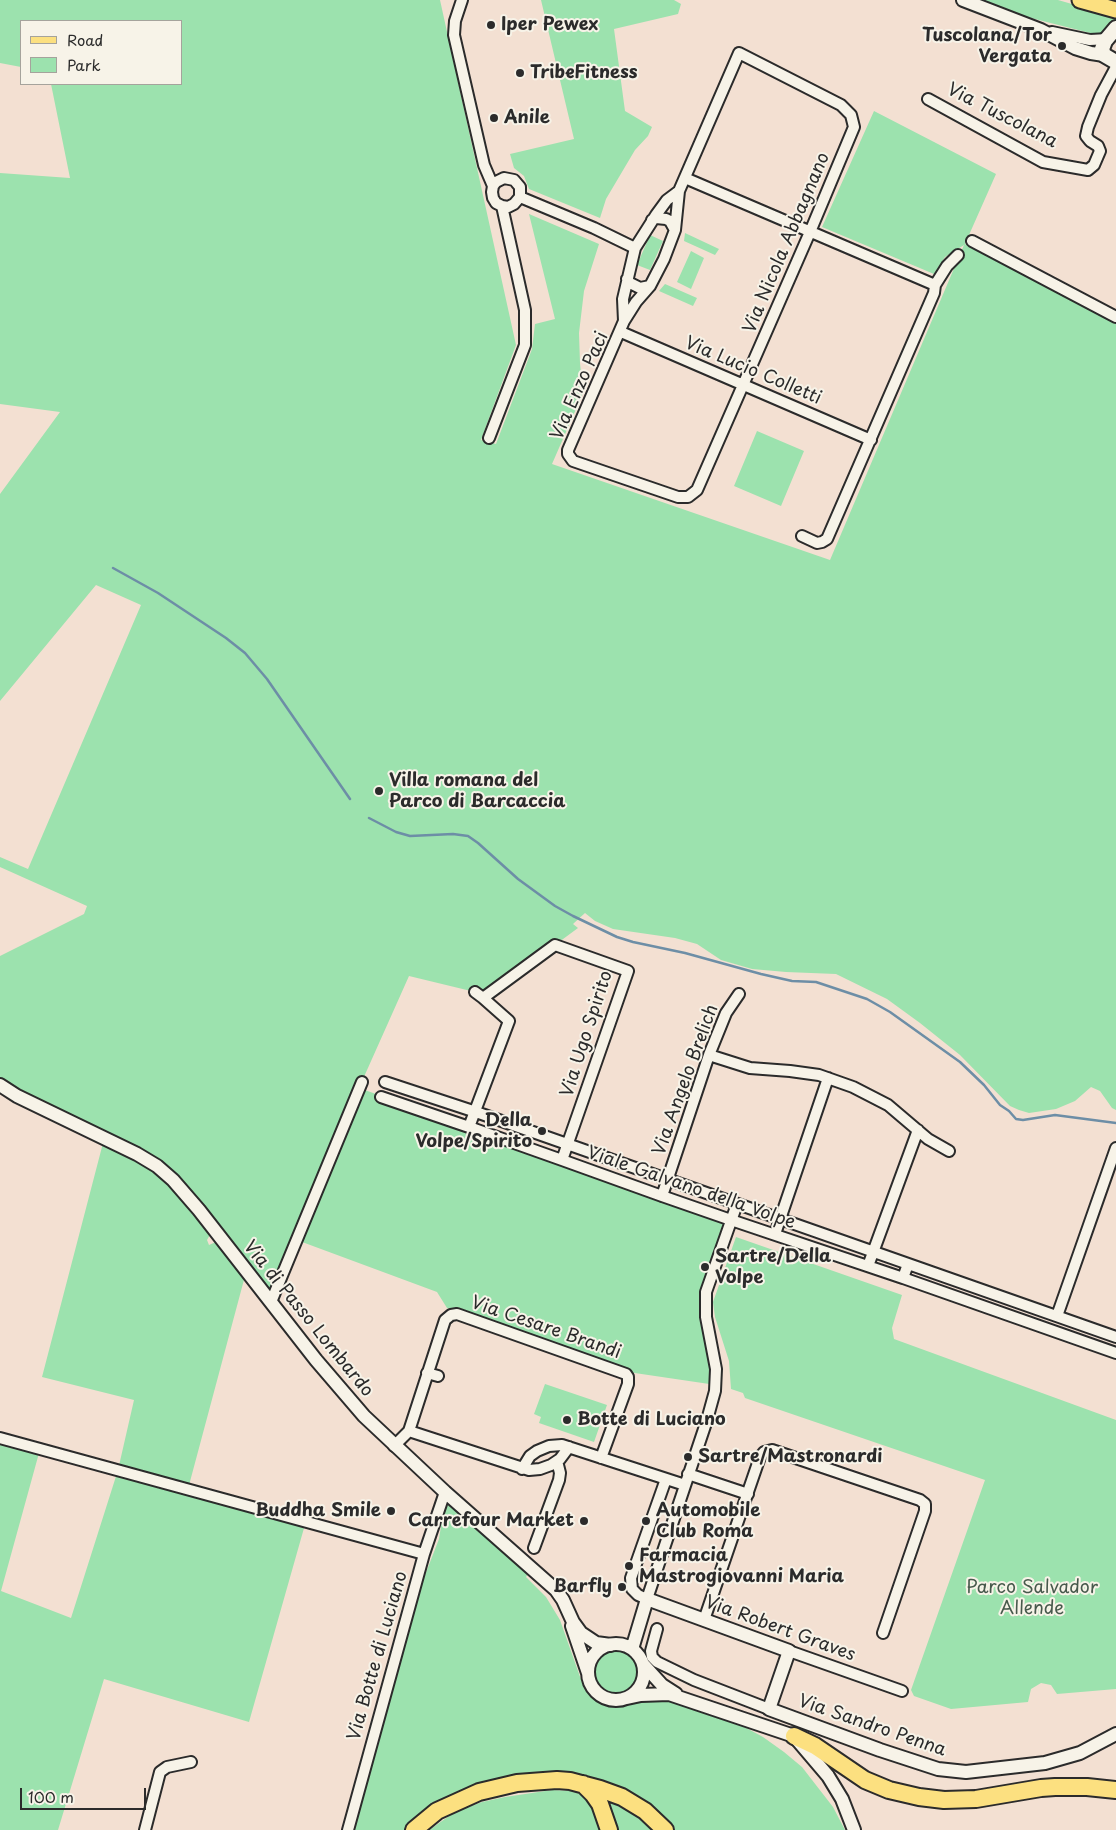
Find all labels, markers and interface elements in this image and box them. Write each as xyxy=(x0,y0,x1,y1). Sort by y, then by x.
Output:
place label: Iper Pewex xyxy=(501,14,598,36)
marker: Iper Pewex xyxy=(485,19,497,31)
legend xyxy=(20,20,182,85)
place label: Tuscolana/Tor Vergata xyxy=(922,25,1052,68)
text: Road xyxy=(67,28,103,51)
marker: Tuscolana/Tor Vergata xyxy=(1056,40,1068,52)
text: Park xyxy=(67,53,101,76)
place label: TribeFitness xyxy=(530,62,638,84)
marker: TribeFitness xyxy=(514,67,526,79)
street label: Via Tuscolana xyxy=(943,79,1061,153)
place label: Anile xyxy=(504,107,550,129)
marker: Anile xyxy=(488,112,500,124)
street label: Via Nicola Abbagnano xyxy=(739,149,835,337)
street label: Via Enzo Paci xyxy=(547,329,613,443)
street label: Via Lucio Colletti xyxy=(681,332,825,410)
place label: Villa romana del Parco di Barcaccia xyxy=(389,770,566,812)
marker: Villa romana del Parco di Barcaccia xyxy=(373,785,385,797)
street label: Via Ugo Spirito xyxy=(556,968,618,1100)
street label: Via Angelo Brelich xyxy=(649,1002,723,1158)
place label: Della Volpe/Spirito xyxy=(416,1110,532,1152)
marker: Della Volpe/Spirito xyxy=(536,1125,548,1137)
street label: Viale Galvano della Volpe xyxy=(584,1142,798,1234)
street label: Via di Passo Lombardo xyxy=(238,1237,378,1401)
place label: Sartre/Della Volpe xyxy=(715,1246,831,1288)
marker: Sartre/Della Volpe xyxy=(699,1261,711,1273)
street label: Via Cesare Brandi xyxy=(468,1292,624,1364)
place label: Botte di Luciano xyxy=(577,1409,726,1431)
marker: Botte di Luciano xyxy=(561,1414,573,1426)
place label: Sartre/Mastronardi xyxy=(698,1446,882,1468)
marker: Sartre/Mastronardi xyxy=(682,1451,694,1463)
place label: Buddha Smile xyxy=(255,1500,381,1522)
place label: Automobile Club Roma xyxy=(656,1500,760,1542)
marker: Buddha Smile xyxy=(385,1505,397,1517)
place label: Carrefour Market xyxy=(408,1510,574,1532)
marker: Carrefour Market xyxy=(578,1515,590,1527)
marker: Automobile Club Roma xyxy=(640,1515,652,1527)
place label: Farmacia Mastrogiovanni Maria xyxy=(639,1545,844,1588)
marker: Farmacia Mastrogiovanni Maria xyxy=(623,1560,635,1572)
street label: Via Botte di Luciano xyxy=(343,1569,413,1743)
place label: Barfly xyxy=(553,1576,612,1598)
park label: Parco Salvador Allende xyxy=(966,1577,1098,1620)
marker: Barfly xyxy=(616,1581,628,1593)
street label: Via Robert Graves xyxy=(702,1592,858,1666)
street label: Via Sandro Penna xyxy=(795,1691,949,1761)
scale bar xyxy=(22,1778,149,1810)
text: 100 m xyxy=(28,1785,74,1808)

